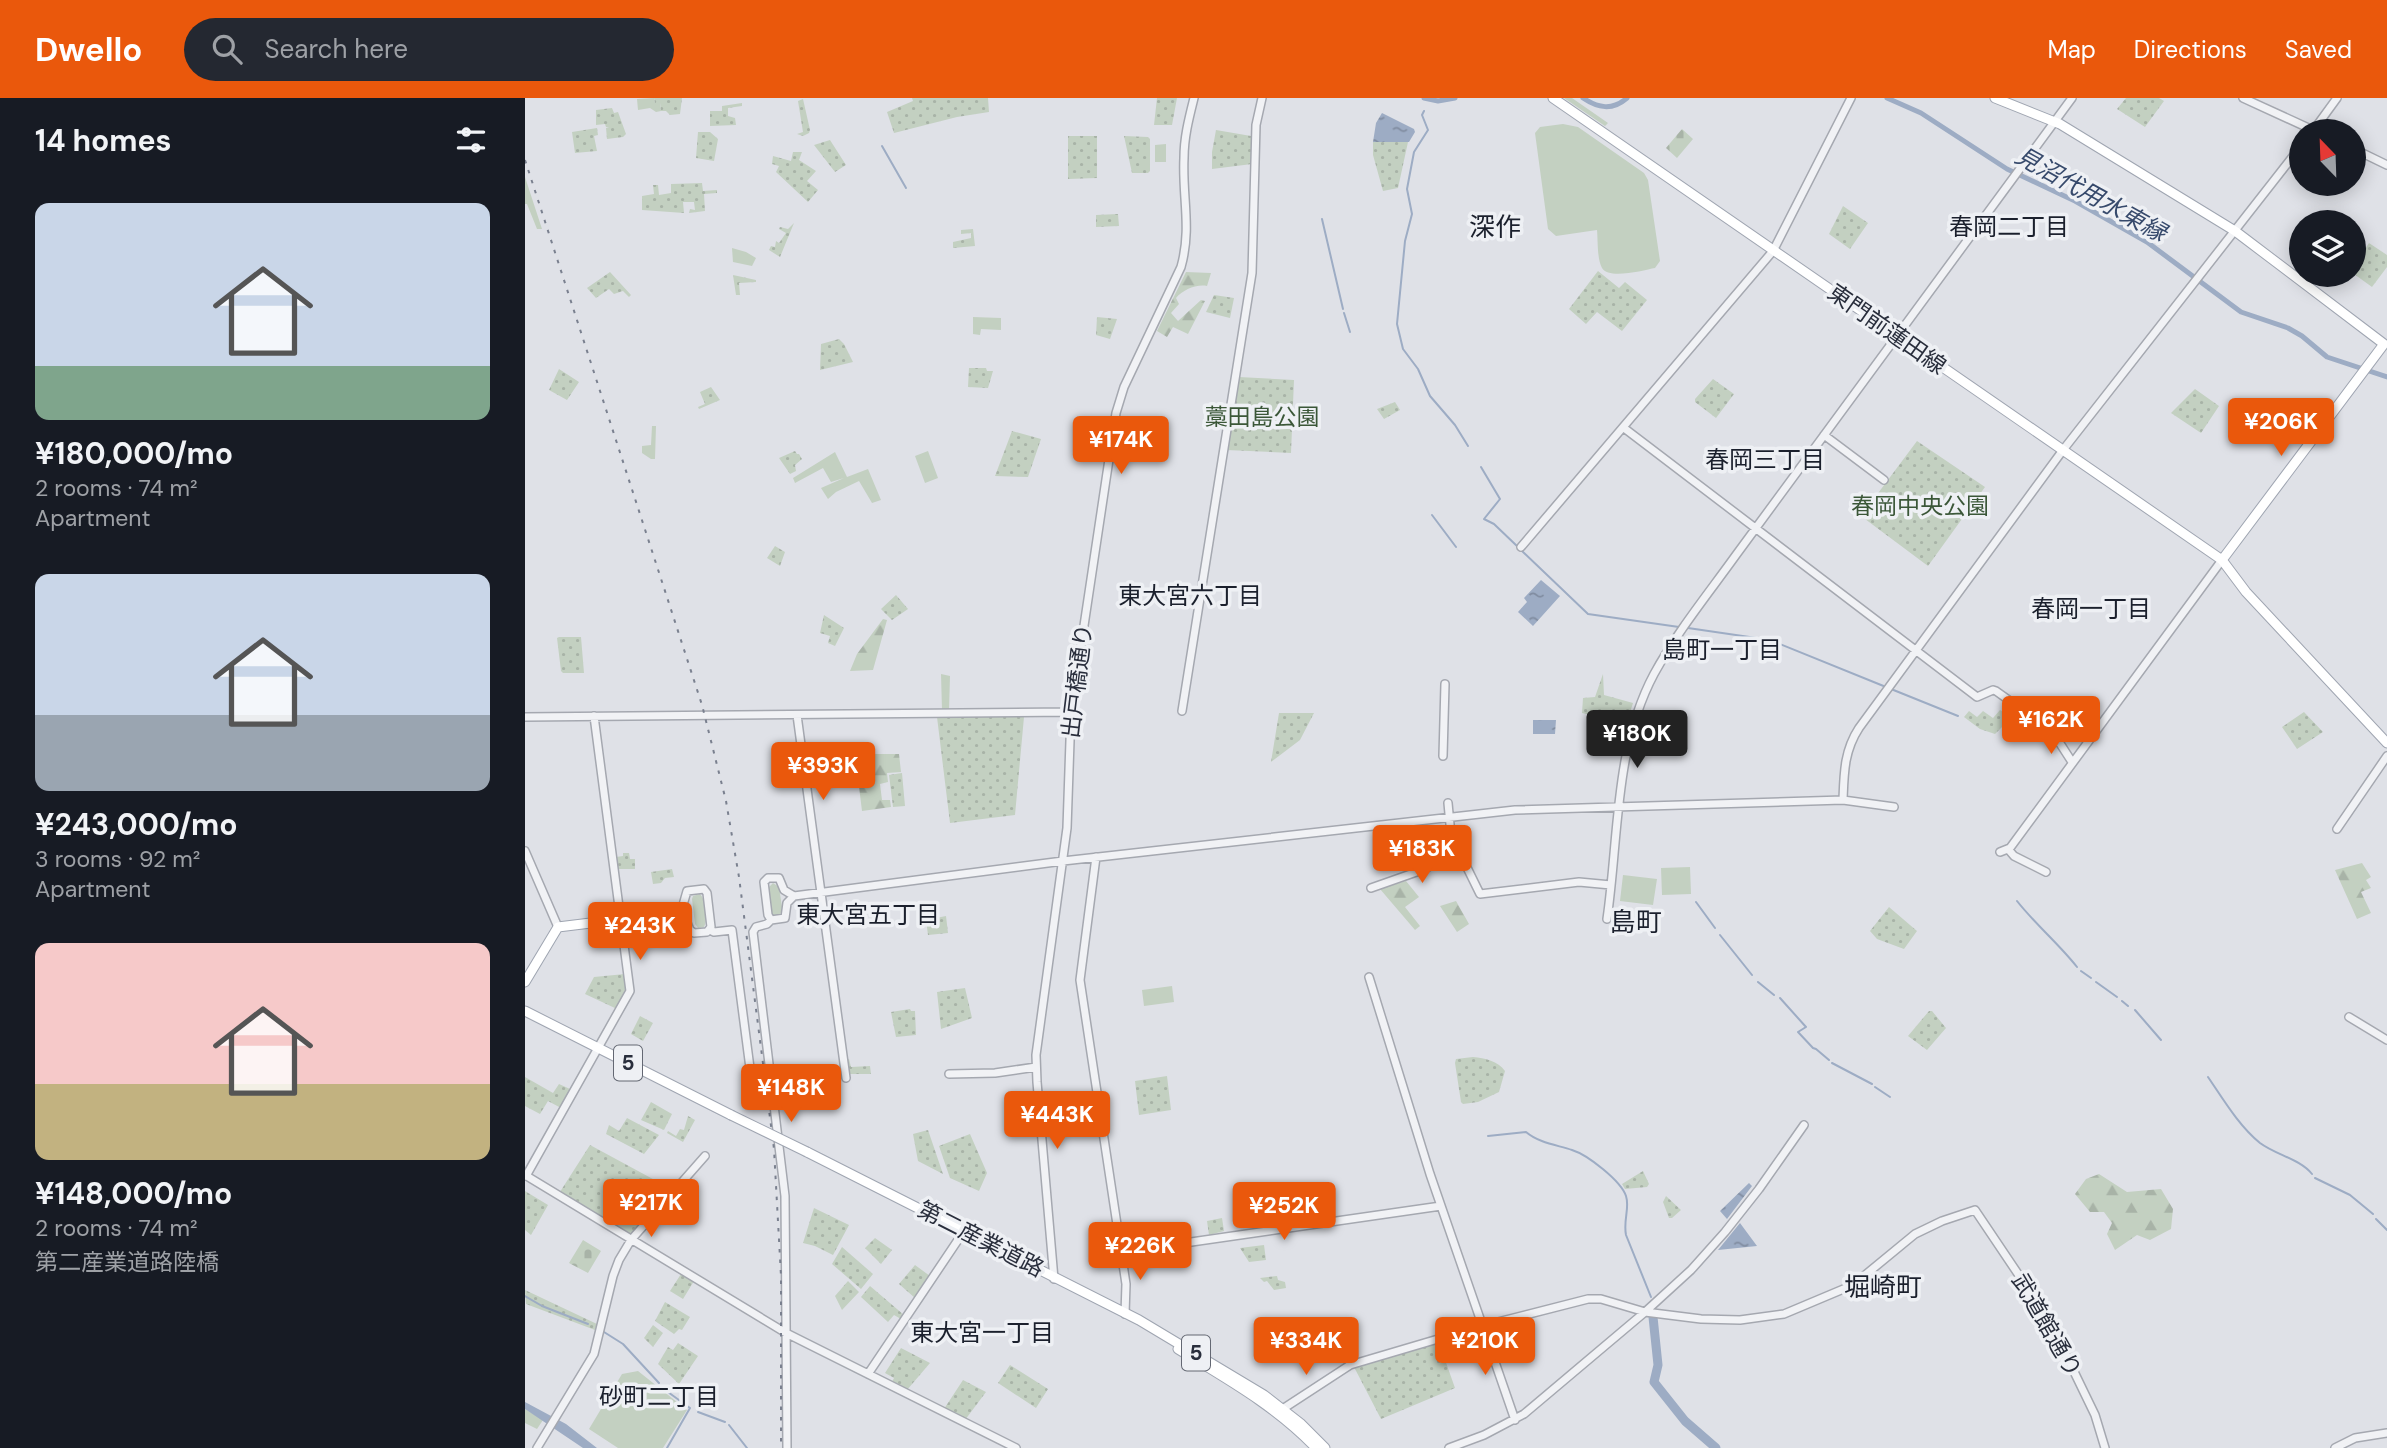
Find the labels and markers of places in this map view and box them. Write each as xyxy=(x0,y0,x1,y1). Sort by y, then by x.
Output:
pin: ¥206K xyxy=(2232,398,2330,458)
pin: ¥174K xyxy=(1072,416,1170,476)
pin: ¥162K xyxy=(2002,696,2100,756)
pin: ¥180K xyxy=(1588,710,1686,770)
pin: ¥393K xyxy=(774,742,872,802)
pin: ¥183K xyxy=(1373,826,1471,885)
pin: ¥243K xyxy=(591,902,689,962)
pin: ¥148K xyxy=(742,1065,840,1124)
pin: ¥443K xyxy=(1008,1091,1106,1151)
pin: ¥217K xyxy=(602,1180,700,1239)
pin: ¥252K xyxy=(1235,1182,1333,1242)
pin: ¥226K xyxy=(1091,1222,1189,1282)
pin: ¥334K xyxy=(1257,1318,1355,1377)
pin: ¥210K xyxy=(1436,1318,1534,1377)

